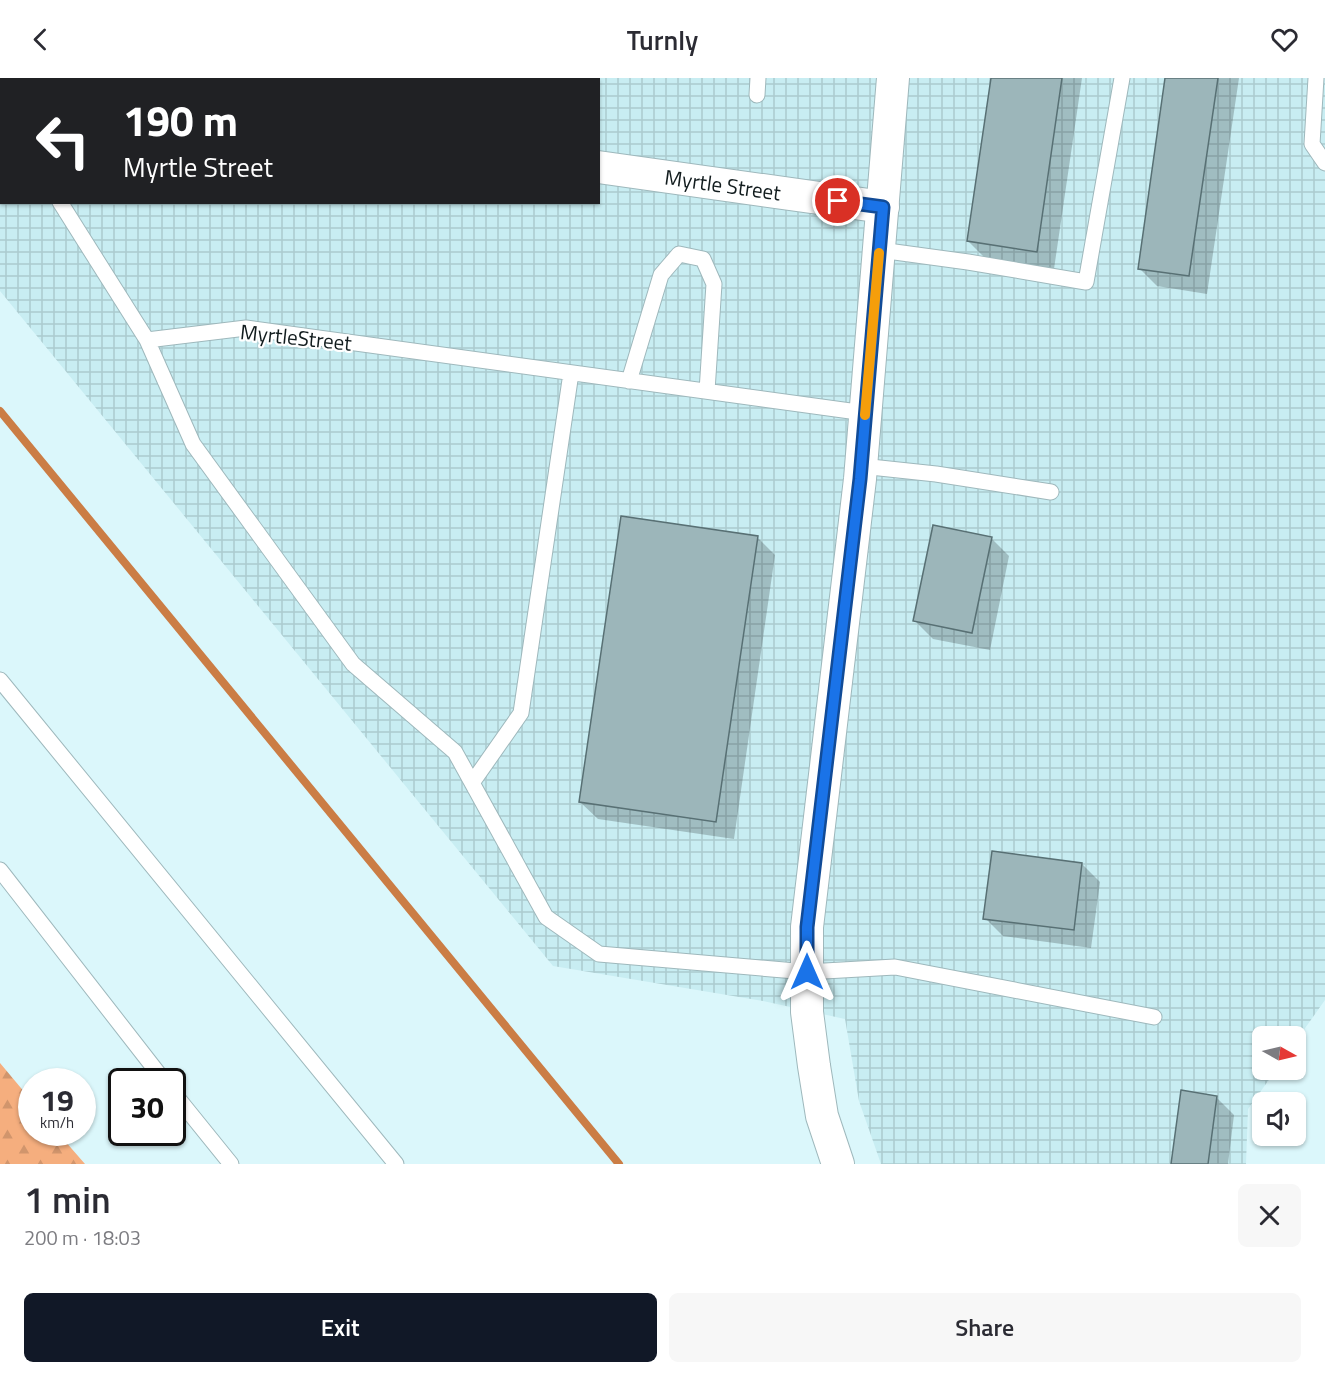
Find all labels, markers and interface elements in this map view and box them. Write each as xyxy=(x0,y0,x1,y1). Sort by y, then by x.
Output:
text: Turnly xyxy=(627,19,698,60)
icon: back xyxy=(24,23,57,56)
icon: heart xyxy=(1268,23,1301,56)
text: 190 m xyxy=(123,88,238,152)
icon: left xyxy=(24,102,102,180)
text: Myrtle Street xyxy=(123,146,273,187)
street label: Myrtle Street xyxy=(663,161,783,209)
pin xyxy=(812,175,863,226)
icon: arrive xyxy=(821,184,854,217)
street label: MyrtleStreet xyxy=(239,315,354,359)
position arrow xyxy=(775,940,839,1004)
north arrow xyxy=(1252,1026,1306,1080)
map controls xyxy=(1252,1026,1306,1146)
speed limit sign: 30 xyxy=(108,1068,186,1146)
text: 19 xyxy=(40,1077,74,1123)
button: sound xyxy=(1252,1092,1306,1146)
text: km/h xyxy=(40,1111,74,1134)
text: 1 min xyxy=(24,1172,111,1227)
button: close xyxy=(1238,1184,1301,1247)
text: 200 m · 18:03 xyxy=(24,1222,141,1253)
button: Exit xyxy=(24,1293,657,1362)
button: Share xyxy=(669,1293,1301,1362)

